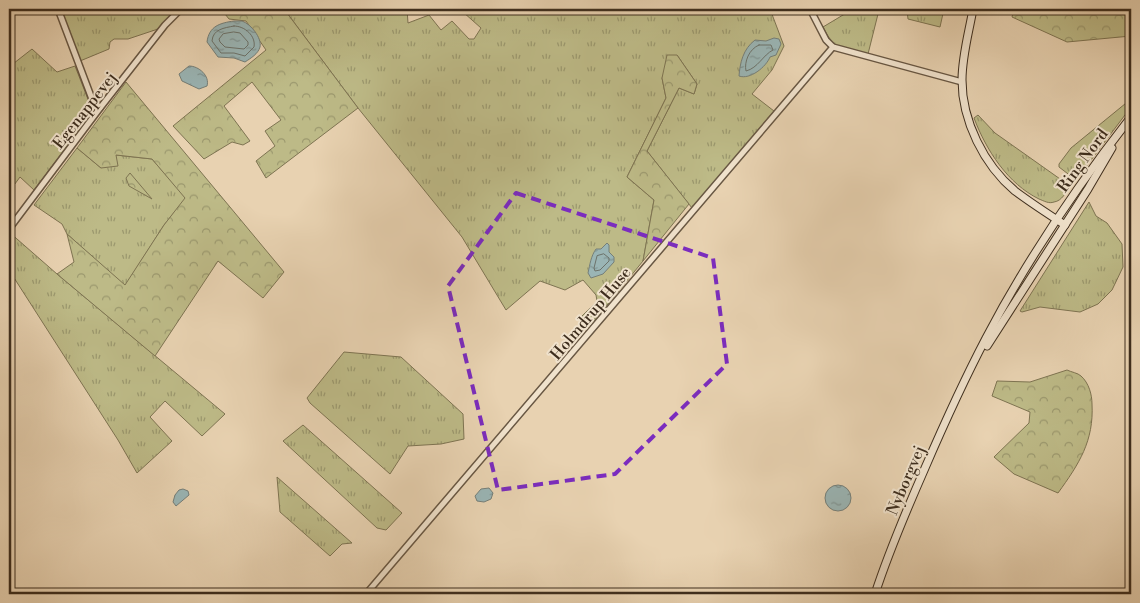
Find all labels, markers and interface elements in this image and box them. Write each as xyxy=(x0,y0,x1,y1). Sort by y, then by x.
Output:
street label: Egenappevej xyxy=(48,68,121,153)
street label: Ring Nord xyxy=(1053,125,1113,196)
street label: Holmdrup Huse xyxy=(546,263,636,364)
street label: Nyborgvej xyxy=(882,442,930,518)

